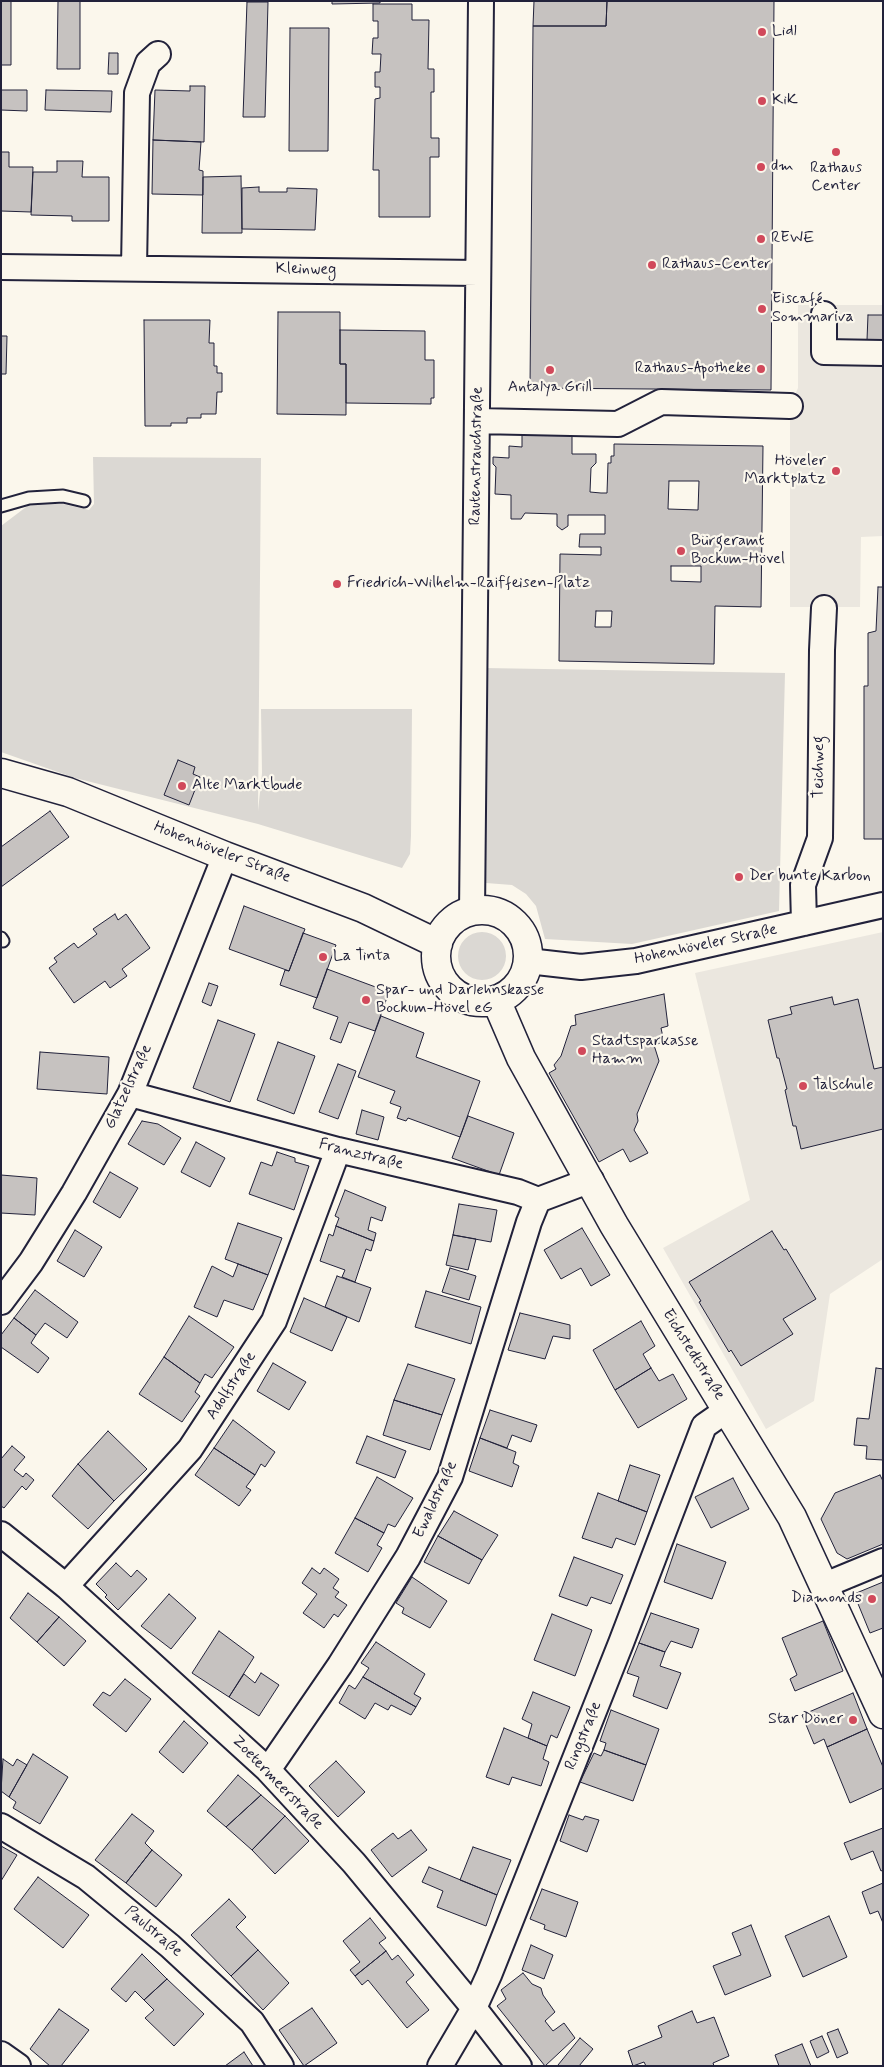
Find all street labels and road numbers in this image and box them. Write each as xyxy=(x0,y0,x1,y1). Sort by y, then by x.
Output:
street label: Kleinweg xyxy=(275,260,337,280)
street label: Rautenstrauchstraße xyxy=(466,386,488,526)
street label: Teichweg xyxy=(810,736,830,798)
street label: Hohenhöveler Straße xyxy=(151,818,293,888)
street label: Hohenhöveler Straße xyxy=(633,920,779,970)
street label: Glatzelstraße xyxy=(101,1042,157,1132)
street label: Franzstraße xyxy=(317,1135,405,1175)
street label: Eichstedtstraße xyxy=(657,1306,729,1404)
street label: Adolfstraße xyxy=(203,1348,261,1424)
street label: Ewaldstraße xyxy=(410,1458,462,1542)
street label: Ringstraße xyxy=(562,1699,606,1773)
street label: Zoetermeerstraße xyxy=(227,1732,327,1834)
street label: Paulstraße xyxy=(120,1902,186,1962)

